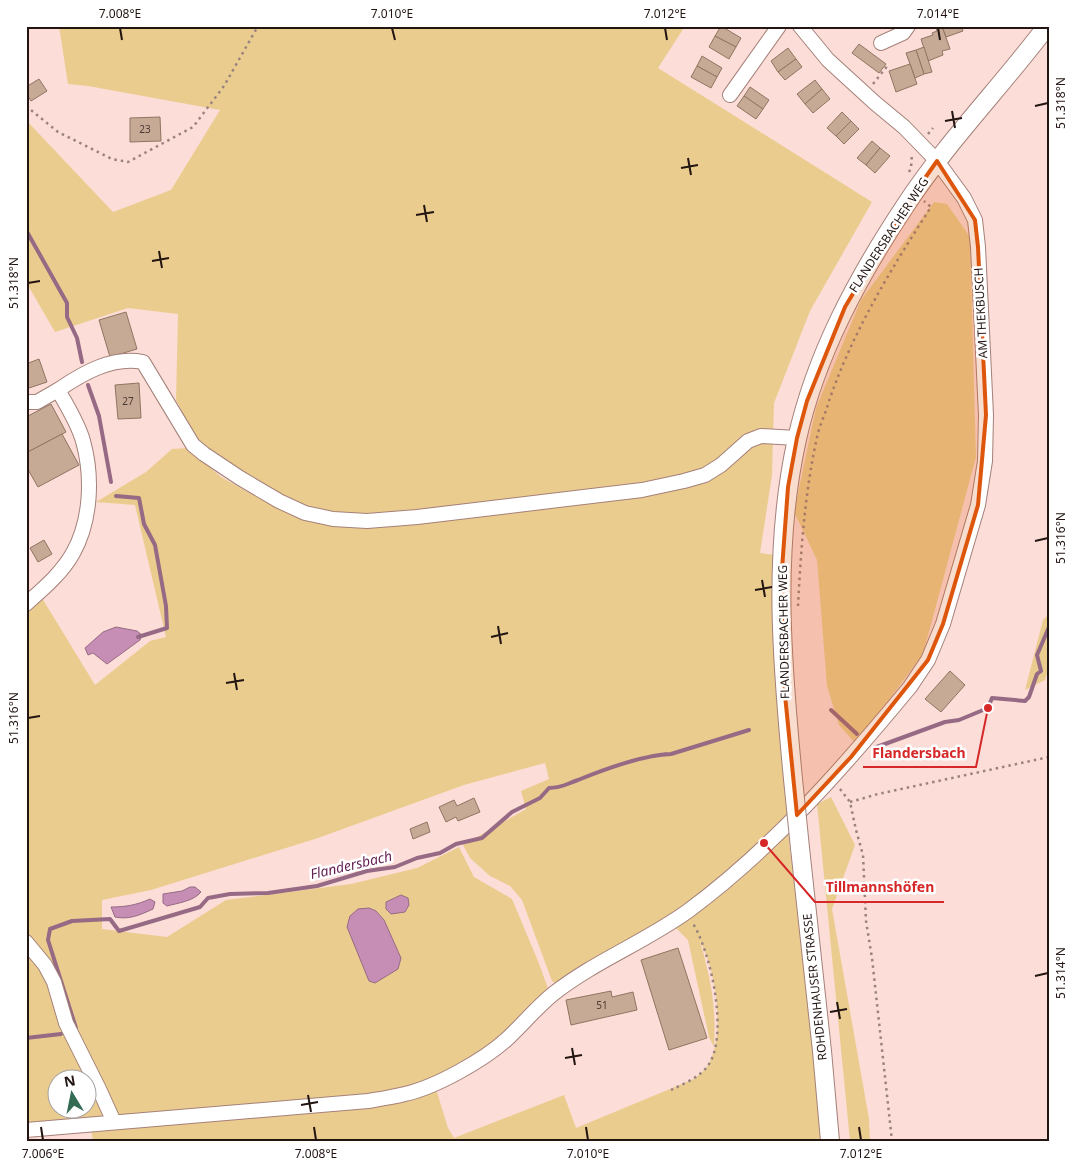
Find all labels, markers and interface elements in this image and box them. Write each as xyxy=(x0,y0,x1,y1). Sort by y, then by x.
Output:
text: 7.008°E xyxy=(99,5,141,22)
text: 7.010°E xyxy=(371,5,413,22)
text: 7.012°E xyxy=(644,5,686,22)
text: 7.014°E xyxy=(917,5,959,22)
text: 51.318°N xyxy=(1052,77,1069,129)
house number: 23 xyxy=(139,122,151,136)
street label: FLANDERSBACHER WEG xyxy=(845,174,932,296)
text: 51.318°N xyxy=(5,257,22,309)
street label: AM THEKBUSCH xyxy=(970,267,991,359)
house number: 27 xyxy=(122,394,134,408)
text: 51.316°N xyxy=(1052,512,1069,564)
street label: FLANDERSBACHER WEG xyxy=(774,565,793,699)
text: 51.316°N xyxy=(5,692,22,744)
callout: Flandersbach xyxy=(863,738,976,767)
text: Flandersbach xyxy=(872,743,966,762)
water label: Flandersbach xyxy=(308,846,394,883)
callout: Tillmannshöfen xyxy=(815,873,944,902)
text: Tillmannshöfen xyxy=(826,877,934,896)
street label: ROHDENHAUSER STRASSE xyxy=(798,913,831,1061)
text: 51.314°N xyxy=(1052,947,1069,999)
house number: 51 xyxy=(596,998,608,1012)
north arrow xyxy=(48,1070,98,1120)
text: N xyxy=(62,1070,77,1091)
text: 7.006°E xyxy=(22,1145,64,1162)
text: 7.008°E xyxy=(295,1145,337,1162)
text: 7.010°E xyxy=(567,1145,609,1162)
text: 7.012°E xyxy=(840,1145,882,1162)

